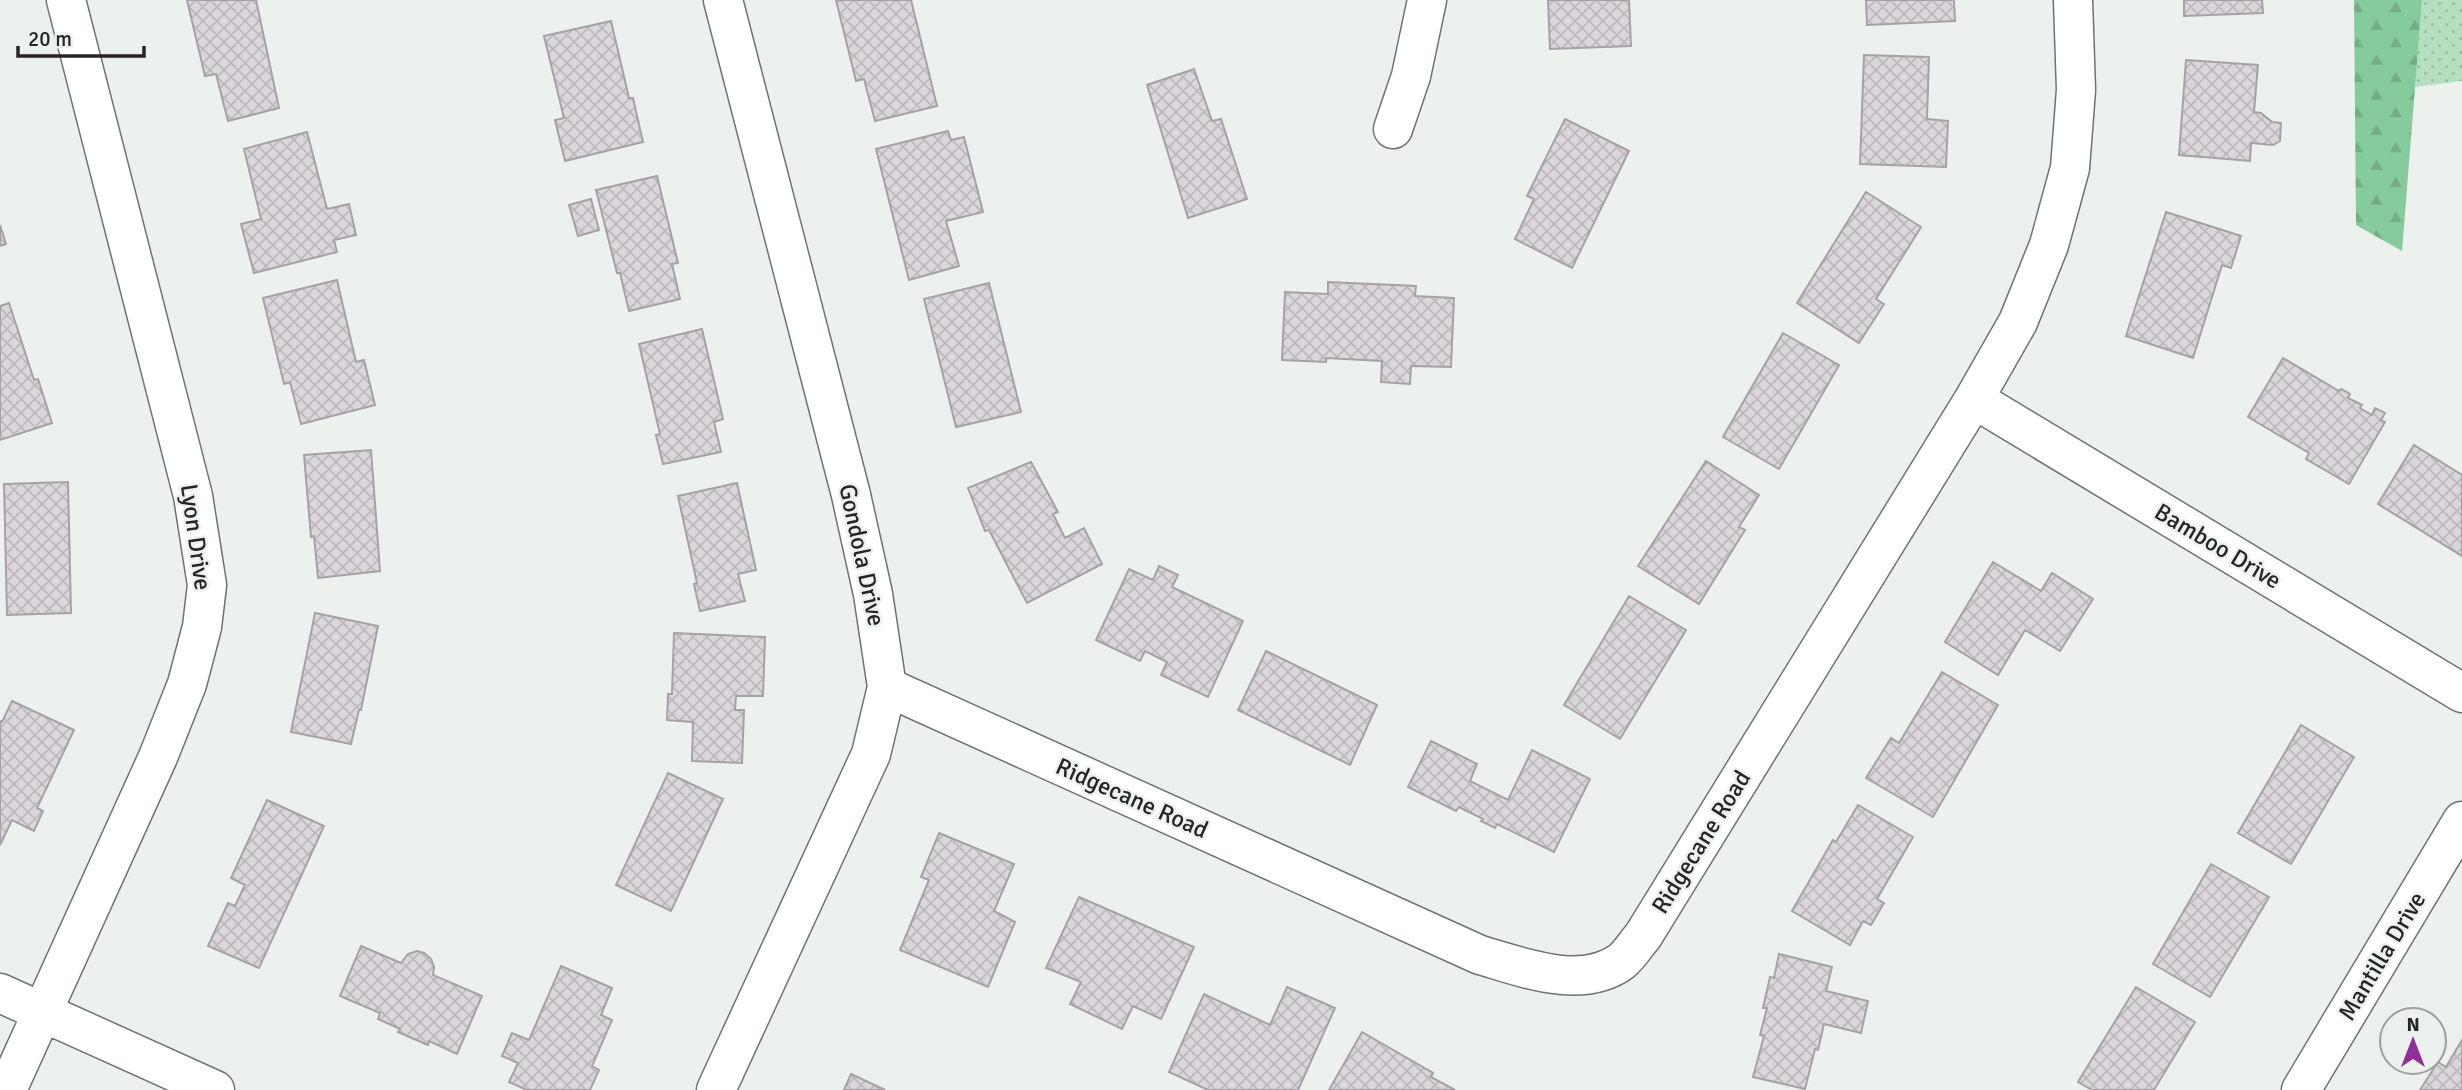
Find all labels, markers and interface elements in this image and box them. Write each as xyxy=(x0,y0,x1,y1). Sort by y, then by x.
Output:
scale bar xyxy=(18,14,144,58)
text: 20 m xyxy=(28,26,72,52)
street label: Gondola Drive xyxy=(832,481,892,629)
street label: Lyon Drive xyxy=(174,482,218,592)
street label: Bamboo Drive xyxy=(2149,496,2287,596)
street label: Ridgecane Road xyxy=(1051,751,1213,845)
street label: Ridgecane Road xyxy=(1645,765,1757,919)
street label: Mantilla Drive xyxy=(2332,886,2432,1026)
north arrow xyxy=(2378,1006,2448,1076)
text: N xyxy=(2406,1013,2420,1037)

